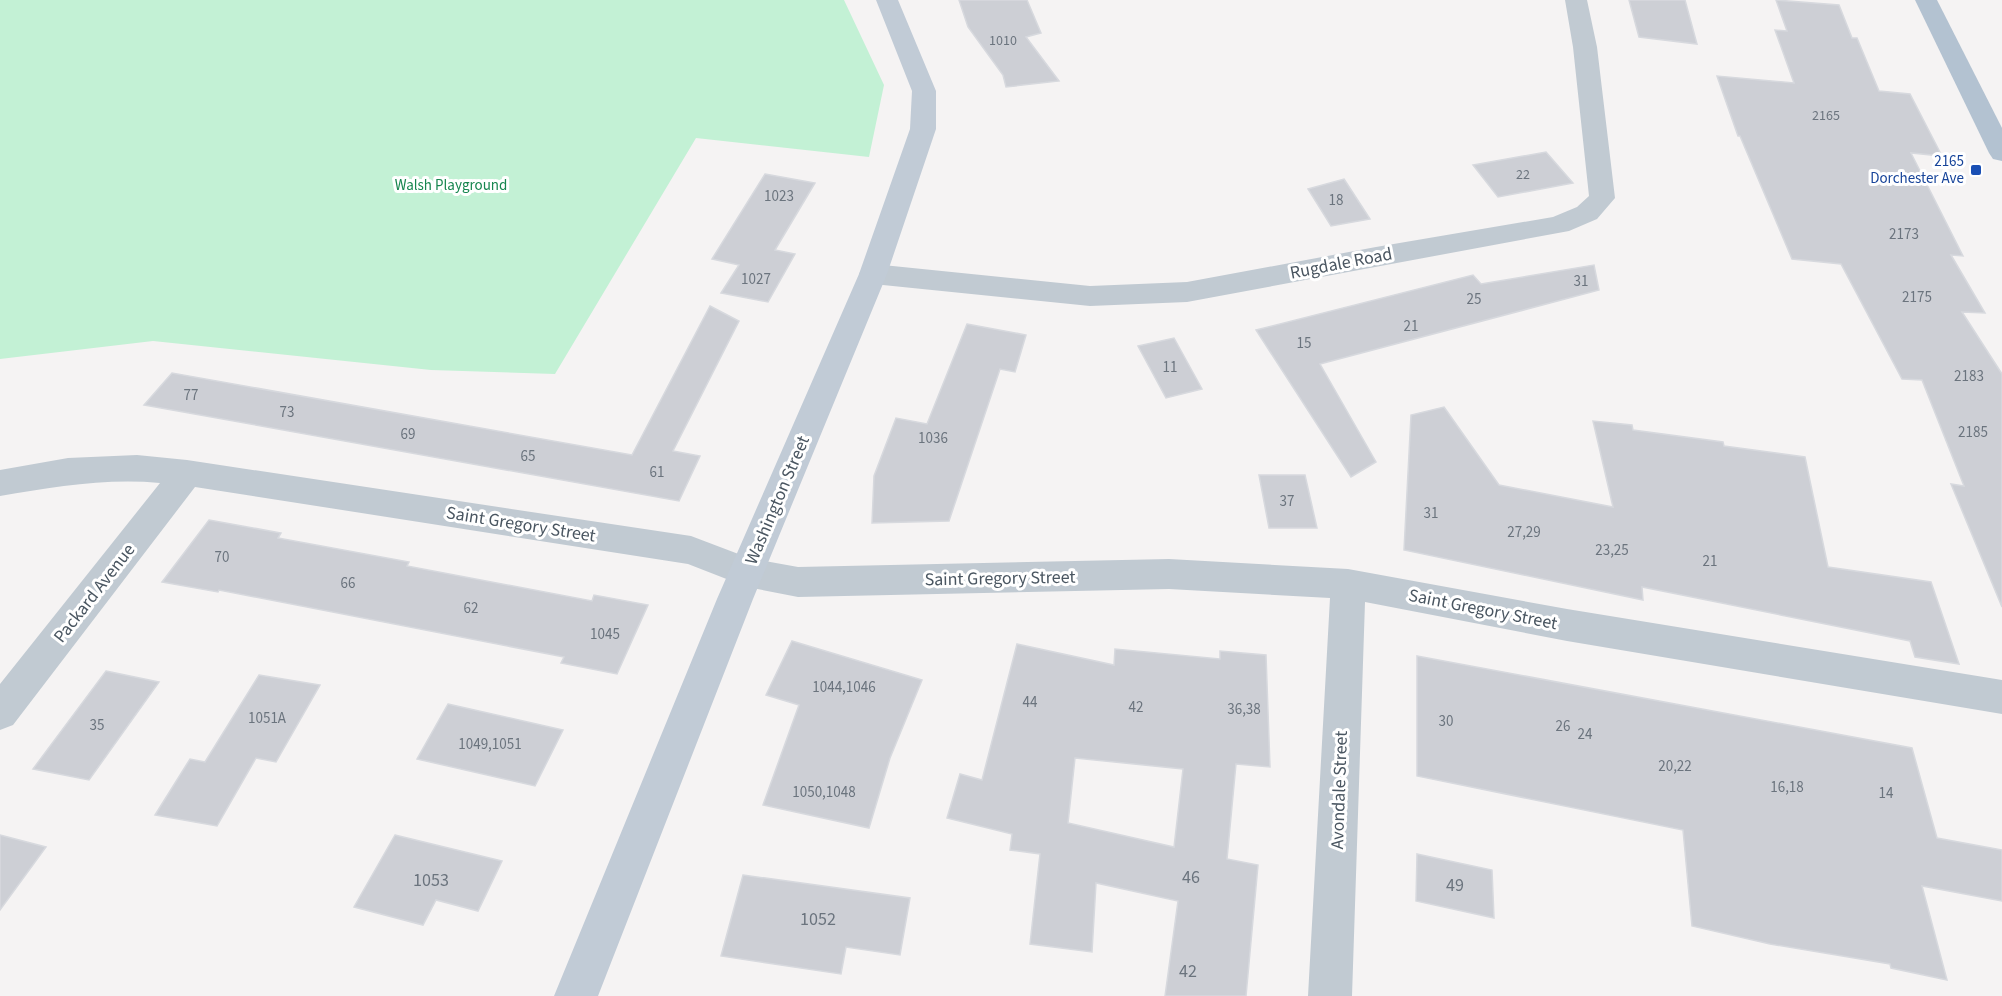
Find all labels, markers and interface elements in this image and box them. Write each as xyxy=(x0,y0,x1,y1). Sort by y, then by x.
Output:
house number: 1010 xyxy=(989,31,1017,51)
house number: 2165 xyxy=(1812,106,1840,126)
place label: 2165 Dorchester Ave xyxy=(1870,151,1964,189)
marker: 2165 Dorchester Ave xyxy=(1969,163,1983,177)
house number: 22 xyxy=(1516,165,1530,185)
park label: Walsh Playground xyxy=(395,175,507,196)
house number: 1023 xyxy=(764,186,794,207)
house number: 18 xyxy=(1329,190,1343,211)
house number: 2173 xyxy=(1889,224,1919,245)
street label: Rugdale Road xyxy=(1288,241,1394,286)
house number: 1027 xyxy=(741,269,771,290)
house number: 31 xyxy=(1574,271,1588,292)
house number: 2175 xyxy=(1902,287,1932,308)
house number: 25 xyxy=(1467,289,1481,310)
house number: 21 xyxy=(1404,316,1418,337)
house number: 15 xyxy=(1297,333,1311,354)
house number: 11 xyxy=(1163,357,1177,378)
house number: 2183 xyxy=(1954,366,1984,387)
house number: 77 xyxy=(184,385,198,406)
house number: 73 xyxy=(280,402,294,423)
house number: 2185 xyxy=(1958,422,1988,443)
house number: 69 xyxy=(401,424,415,445)
house number: 1036 xyxy=(918,428,948,449)
street label: Washington Street xyxy=(739,432,816,568)
house number: 65 xyxy=(521,446,535,467)
house number: 61 xyxy=(650,462,664,483)
house number: 37 xyxy=(1280,491,1294,512)
street label: Saint Gregory Street xyxy=(444,500,597,549)
house number: 31 xyxy=(1424,503,1438,524)
house number: 27,29 xyxy=(1507,522,1541,543)
street label: Packard Avenue xyxy=(48,538,141,648)
house number: 23,25 xyxy=(1595,540,1629,561)
house number: 70 xyxy=(215,547,229,568)
house number: 21 xyxy=(1703,551,1717,572)
street label: Saint Gregory Street xyxy=(924,565,1076,592)
house number: 66 xyxy=(341,573,355,594)
street label: Saint Gregory Street xyxy=(1406,583,1559,636)
house number: 62 xyxy=(464,598,478,619)
house number: 1045 xyxy=(590,624,620,645)
house number: 1044,1046 xyxy=(812,677,876,698)
house number: 44 xyxy=(1023,692,1038,713)
house number: 42 xyxy=(1129,697,1143,718)
house number: 36,38 xyxy=(1227,699,1261,720)
house number: 1051A xyxy=(248,708,287,729)
house number: 30 xyxy=(1439,711,1453,732)
house number: 35 xyxy=(90,715,104,736)
house number: 26 xyxy=(1556,716,1570,737)
house number: 24 xyxy=(1578,724,1593,745)
street label: Avondale Street xyxy=(1325,730,1354,850)
house number: 1049,1051 xyxy=(458,734,522,755)
house number: 20,22 xyxy=(1658,756,1692,777)
house number: 16,18 xyxy=(1770,777,1804,798)
house number: 1050,1048 xyxy=(792,782,856,803)
house number: 14 xyxy=(1879,783,1894,804)
house number: 46 xyxy=(1182,865,1200,890)
house number: 1053 xyxy=(413,868,449,893)
house number: 49 xyxy=(1446,873,1464,898)
house number: 1052 xyxy=(800,907,836,932)
house number: 42 xyxy=(1179,959,1197,984)

